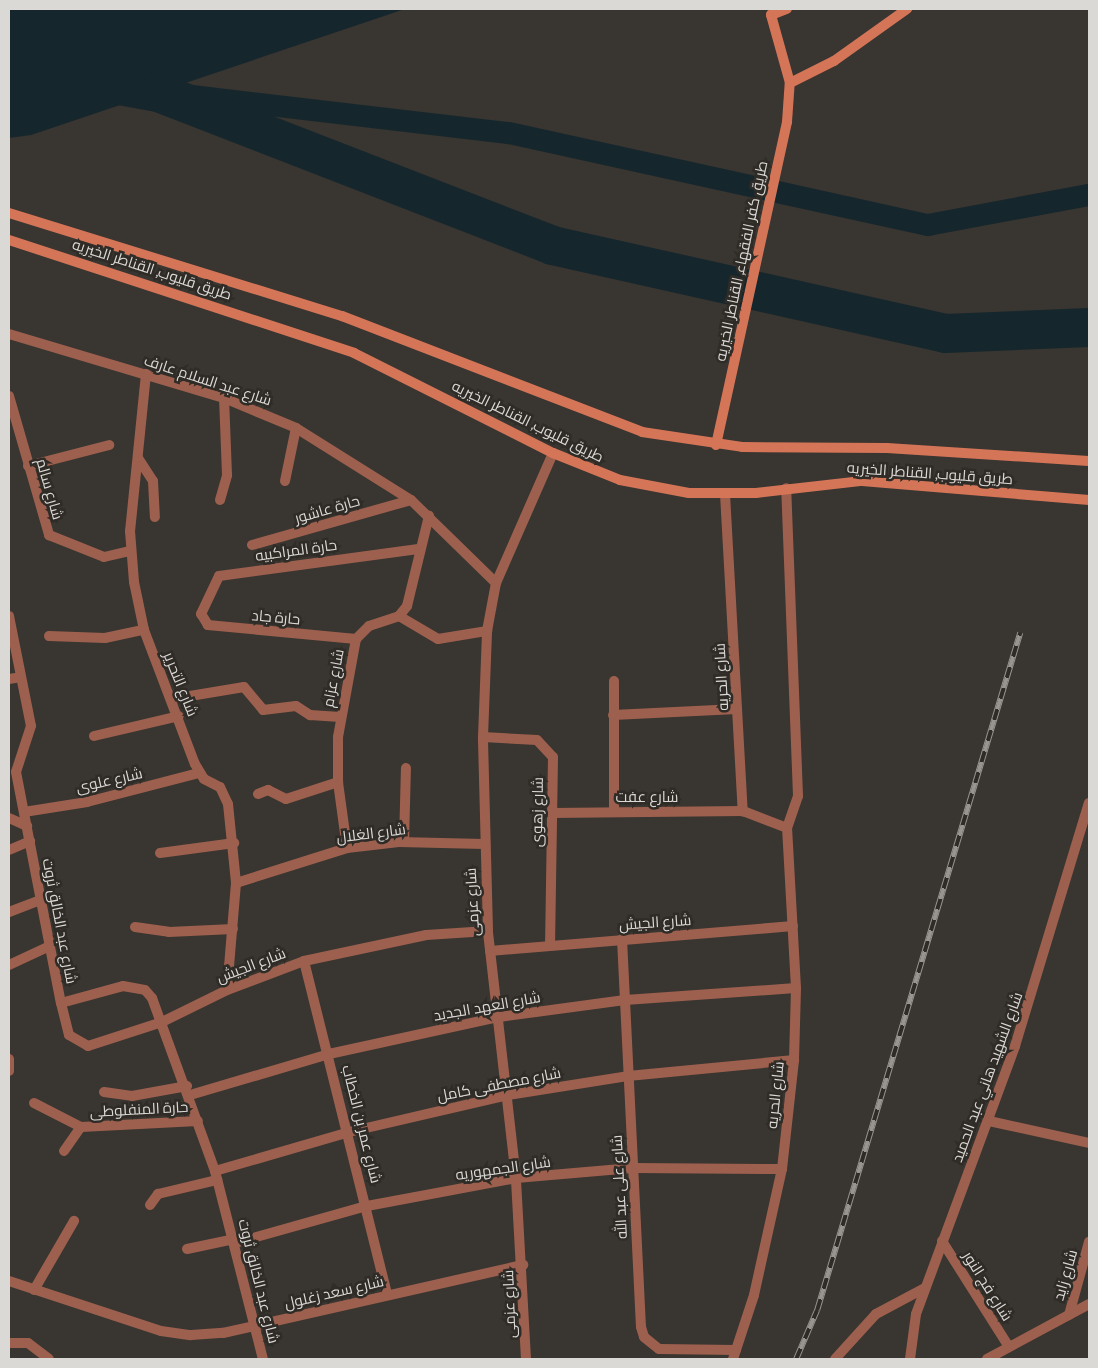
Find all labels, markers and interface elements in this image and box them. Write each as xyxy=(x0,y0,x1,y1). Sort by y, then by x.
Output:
street label: طريق كفر الفقهاء, القناطر الخيريه xyxy=(711,159,771,363)
street label: طريق قليوب, القناطر الخيريه xyxy=(70,235,234,303)
street label: شارع عبد السلام عارف xyxy=(142,351,274,409)
street label: طريق قليوب, القناطر الخيريه xyxy=(449,376,607,466)
street label: شارع سالم xyxy=(33,456,67,522)
street label: طريق قليوب, القناطر الخيريه xyxy=(846,458,1014,488)
street label: حارة عاشور xyxy=(292,491,362,527)
street label: حارة المراكبيه xyxy=(254,535,338,565)
street label: حارة جاد xyxy=(251,606,301,628)
street label: شارع الحريه xyxy=(710,643,732,711)
street label: شارع عزام xyxy=(319,647,347,709)
street label: شارع التحرير xyxy=(160,649,202,719)
street label: شارع علوى xyxy=(74,764,144,796)
street label: شارع زهوى xyxy=(527,777,547,847)
street label: شارع عفت xyxy=(616,788,678,806)
street label: شارع الغلال xyxy=(335,820,407,846)
street label: شارع عبد الخالق ثروت xyxy=(39,857,81,985)
street label: شارع عزمى xyxy=(461,867,483,937)
street label: شارع الجيش xyxy=(618,910,692,934)
street label: شارع الجيش xyxy=(214,944,288,986)
street label: شارع العهد الجديد xyxy=(432,988,542,1024)
street label: شارع الشهيد هاني عبد الحميد xyxy=(948,989,1026,1165)
street label: شارع الحريه xyxy=(763,1060,787,1130)
street label: شارع عمر بن الخطاب xyxy=(339,1063,385,1185)
street label: شارع مصطفى كامل xyxy=(436,1063,562,1105)
street label: حارة المنفلوطى xyxy=(89,1097,189,1121)
street label: شارع على عبد الله xyxy=(607,1134,631,1240)
street label: شارع الجمهوريه xyxy=(454,1152,552,1184)
street label: شارع عبد الخالق ثروت xyxy=(235,1217,283,1345)
street label: شارع زايد xyxy=(1049,1247,1081,1303)
street label: شارع فج النور xyxy=(959,1248,1017,1324)
street label: شارع عزمى xyxy=(499,1269,519,1339)
street label: شارع سعد زغلول xyxy=(283,1272,385,1312)

